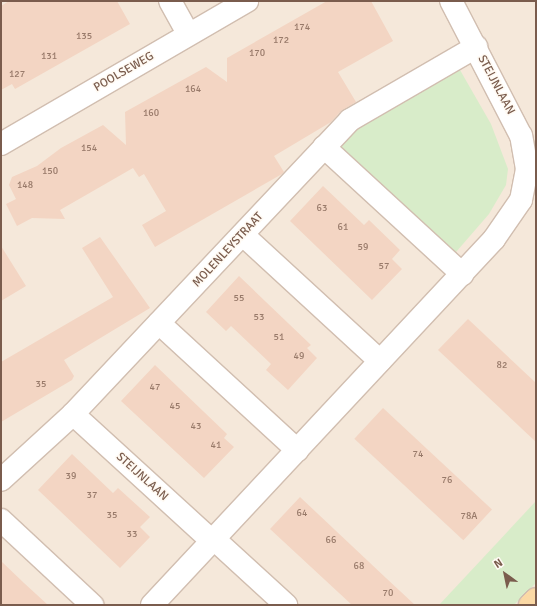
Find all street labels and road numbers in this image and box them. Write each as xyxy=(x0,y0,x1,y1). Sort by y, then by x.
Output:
street label: POOLSEWEG xyxy=(91,49,157,95)
street label: STEIJNLAAN xyxy=(474,53,518,117)
street label: MOLENLEYSTRAAT xyxy=(190,210,266,290)
street label: STEIJNLAAN xyxy=(113,450,171,504)

